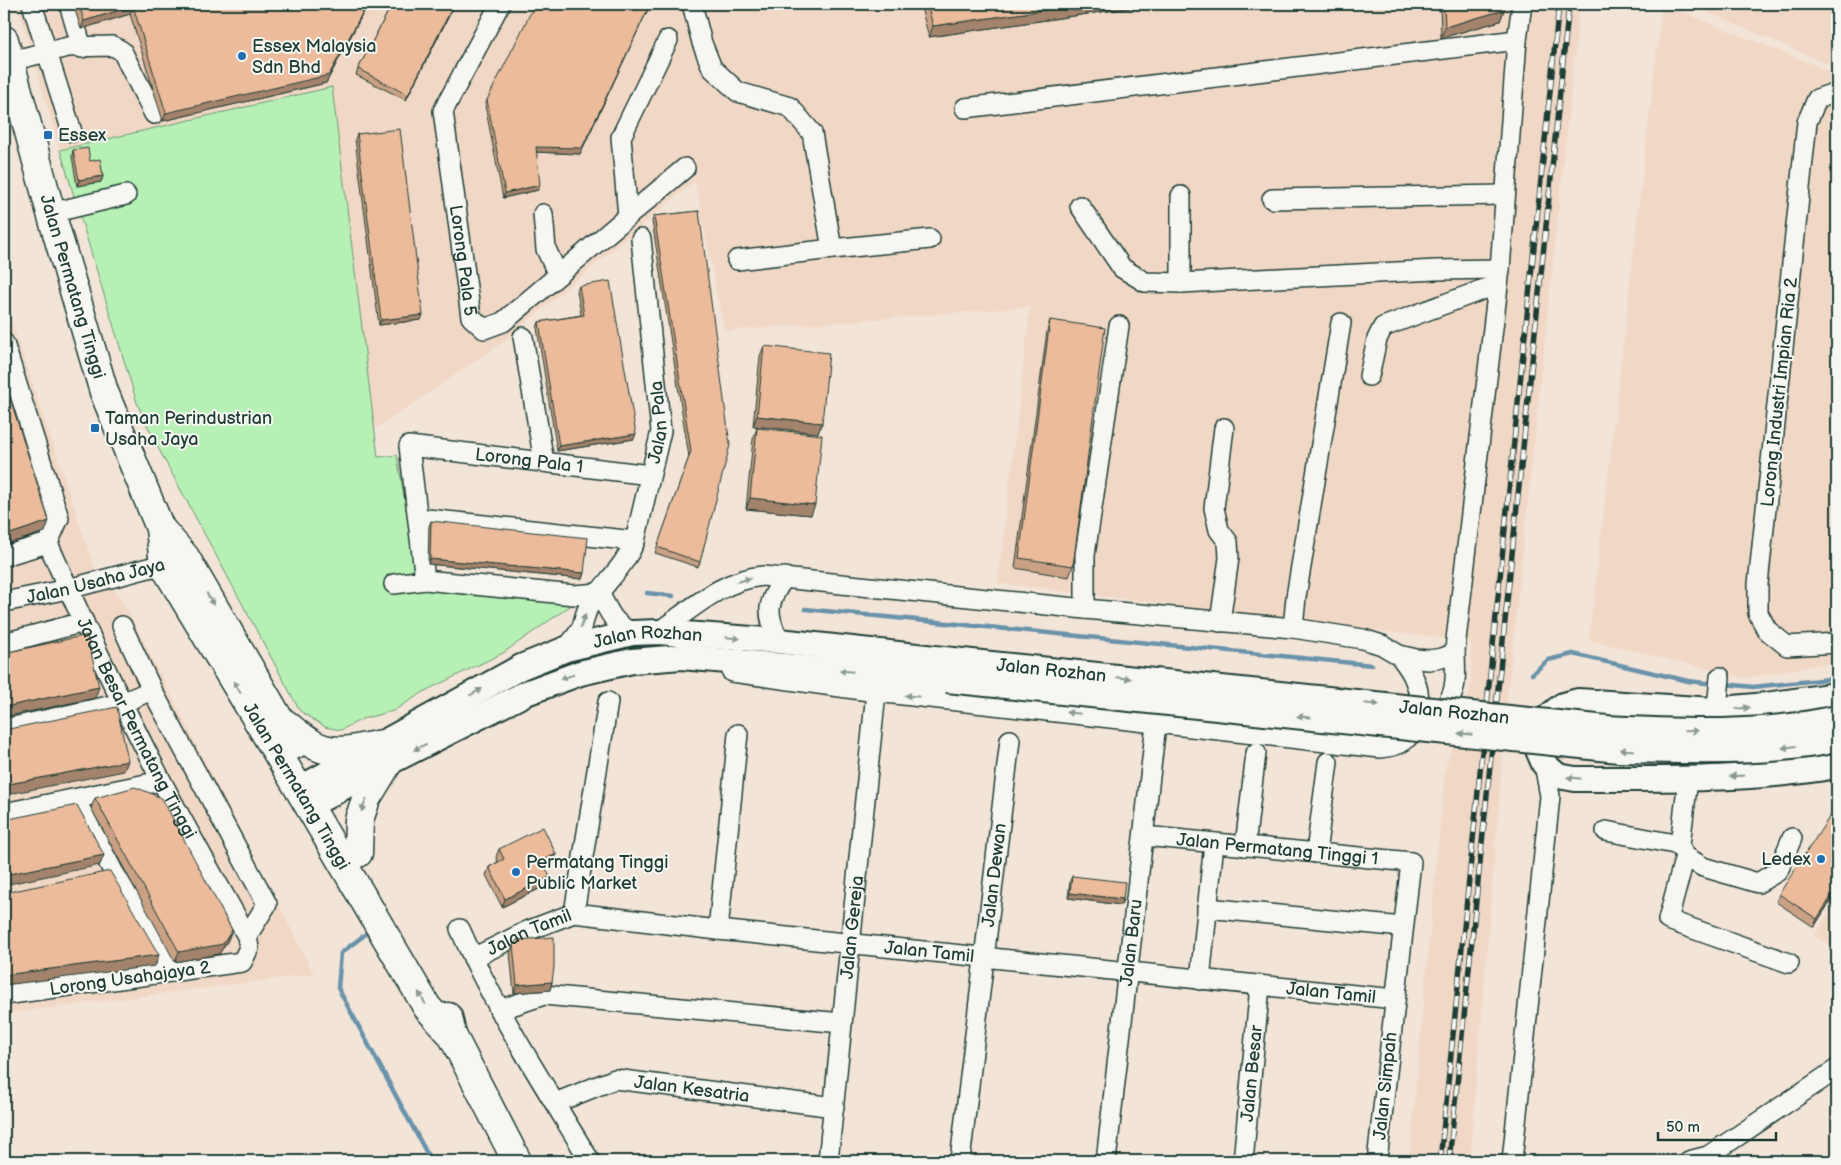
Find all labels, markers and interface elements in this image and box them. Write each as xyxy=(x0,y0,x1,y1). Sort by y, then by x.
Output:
place label: Essex Malaysia Sdn Bhd xyxy=(252,36,376,78)
marker: Essex Malaysia Sdn Bhd xyxy=(236,50,248,62)
place label: Essex xyxy=(58,125,107,146)
marker: Essex xyxy=(42,129,54,141)
street label: Jalan Permatang Tinggi xyxy=(35,192,109,381)
street label: Lorong Pala 5 xyxy=(445,204,481,317)
street label: Lorong Industri Impian Ria 2 xyxy=(1757,276,1802,508)
street label: Jalan Pala xyxy=(644,380,672,466)
place label: Taman Perindustrian Usaha Jaya xyxy=(105,408,272,450)
marker: Taman Perindustrian Usaha Jaya xyxy=(89,422,101,434)
street label: Lorong Pala 1 xyxy=(474,444,584,478)
street label: Jalan Usaha Jaya xyxy=(25,554,167,608)
one-way arrow xyxy=(736,575,751,583)
one-way arrow xyxy=(205,592,214,606)
one-way arrow xyxy=(579,613,587,628)
street label: Jalan Besar Permatang Tinggi xyxy=(72,614,200,842)
street label: Jalan Rozhan xyxy=(591,622,703,653)
one-way arrow xyxy=(726,634,742,642)
street label: Jalan Rozhan xyxy=(996,655,1107,687)
one-way arrow xyxy=(838,667,854,675)
one-way arrow xyxy=(559,674,574,681)
one-way arrow xyxy=(1116,674,1132,682)
one-way arrow xyxy=(233,681,242,694)
one-way arrow xyxy=(468,688,483,696)
one-way arrow xyxy=(904,692,920,700)
street label: Jalan Rozhan xyxy=(1398,696,1510,729)
street label: Jalan Permatang Tinggi xyxy=(238,699,354,874)
one-way arrow xyxy=(1365,700,1381,708)
one-way arrow xyxy=(1735,703,1751,711)
one-way arrow xyxy=(1065,709,1081,717)
one-way arrow xyxy=(1295,713,1311,721)
one-way arrow xyxy=(1683,727,1699,735)
one-way arrow xyxy=(1457,730,1473,738)
one-way arrow xyxy=(413,743,427,751)
one-way arrow xyxy=(1781,744,1797,752)
one-way arrow xyxy=(1619,746,1635,754)
one-way arrow xyxy=(1728,773,1744,781)
one-way arrow xyxy=(1566,774,1582,782)
one-way arrow xyxy=(360,798,368,812)
street label: Jalan Dewan xyxy=(978,822,1011,928)
street label: Jalan Permatang Tinggi 1 xyxy=(1175,829,1379,870)
place label: Ledex xyxy=(1761,849,1812,870)
place label: Permatang Tinggi Public Market xyxy=(526,852,668,894)
marker: Ledex xyxy=(1815,853,1827,865)
marker: Permatang Tinggi Public Market xyxy=(510,866,522,878)
street label: Jalan Gereja xyxy=(837,875,868,980)
street label: Jalan Baru xyxy=(1116,898,1147,987)
street label: Jalan Tamil xyxy=(484,905,575,960)
street label: Jalan Tamil xyxy=(883,937,975,967)
street label: Lorong Usahajaya 2 xyxy=(48,957,212,1000)
street label: Jalan Tamil xyxy=(1285,978,1377,1008)
one-way arrow xyxy=(417,991,426,1004)
street label: Jalan Besar xyxy=(1237,1024,1267,1123)
street label: Jalan Simpah xyxy=(1369,1031,1402,1141)
street label: Jalan Kesatria xyxy=(633,1072,751,1107)
scale bar xyxy=(1658,1110,1776,1142)
text: 50 m xyxy=(1666,1118,1700,1137)

